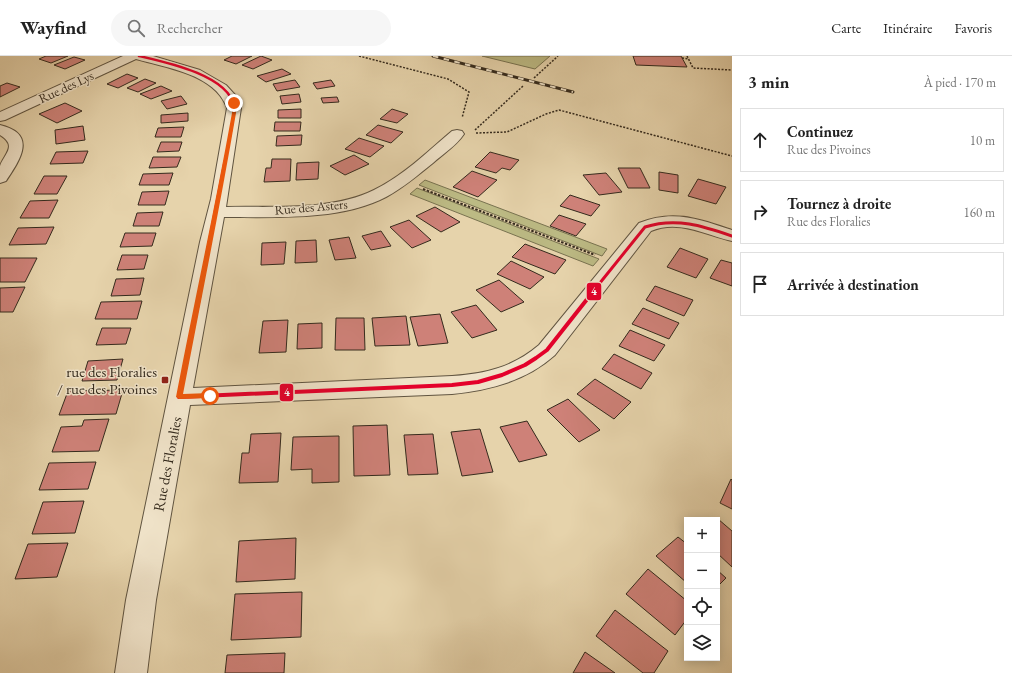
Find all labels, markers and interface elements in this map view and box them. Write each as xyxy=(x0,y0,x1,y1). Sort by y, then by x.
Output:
search box xyxy=(111,10,391,46)
text: Wayfind xyxy=(20,15,87,40)
icon: search xyxy=(125,17,147,39)
text: Rechercher xyxy=(157,18,223,37)
text: Carte xyxy=(831,19,861,37)
text: Itinéraire xyxy=(883,19,933,37)
text: Favoris xyxy=(955,19,992,37)
street label: Rue des Lys xyxy=(36,67,96,107)
text: 3 min xyxy=(748,71,789,93)
text: À pied · 170 m xyxy=(924,74,996,91)
route end xyxy=(225,94,243,112)
text: Continuez xyxy=(787,122,853,141)
icon: ahead xyxy=(749,129,771,151)
text: 10 m xyxy=(970,132,995,149)
text: Rue des Pivoines xyxy=(787,141,871,158)
text: Tournez à droite xyxy=(787,194,891,213)
street label: Rue des Asters xyxy=(274,195,348,219)
icon: right xyxy=(749,201,771,223)
text: 160 m xyxy=(964,204,995,221)
text: Rue des Floralies xyxy=(787,213,871,230)
icon: arrive xyxy=(749,273,771,295)
text: Arrivée à destination xyxy=(787,275,919,294)
line badge: 4 xyxy=(586,282,602,301)
text: 4 xyxy=(591,284,597,298)
place label: rue des Floralies / rue des Pivoines xyxy=(57,362,157,398)
marker: rue des Floralies / rue des Pivoines xyxy=(160,375,170,385)
line badge: 4 xyxy=(279,383,294,402)
text: 4 xyxy=(284,385,290,399)
route start xyxy=(201,387,219,405)
street label: Rue des Floralies xyxy=(148,415,186,513)
map controls xyxy=(684,517,720,661)
button: + xyxy=(684,517,720,553)
button: − xyxy=(684,553,720,589)
button: locate xyxy=(684,589,720,625)
button: layers xyxy=(684,625,720,661)

